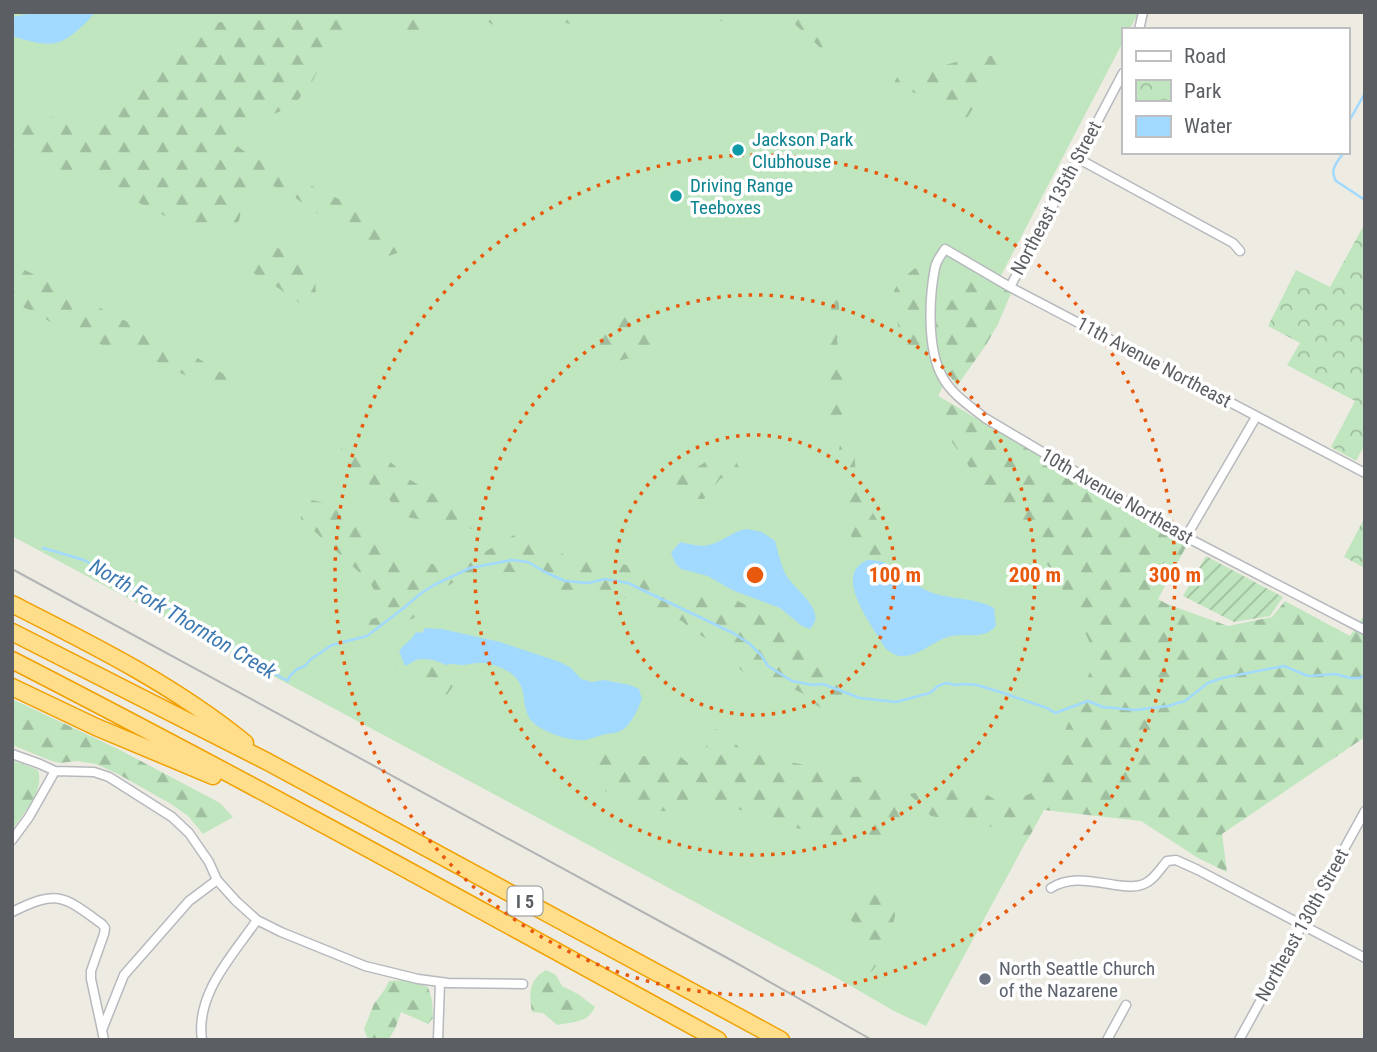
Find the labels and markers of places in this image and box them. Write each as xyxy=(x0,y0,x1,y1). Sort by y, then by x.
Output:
place label: Jackson Park Clubhouse xyxy=(752,128,854,173)
marker: Jackson Park Clubhouse xyxy=(730,142,746,158)
place label: Driving Range Teeboxes xyxy=(690,174,793,219)
marker: Driving Range Teeboxes xyxy=(668,188,684,204)
centre of rings xyxy=(743,563,767,587)
place label: North Seattle Church of the Nazarene xyxy=(999,957,1155,1002)
marker: North Seattle Church of the Nazarene xyxy=(977,971,993,987)

